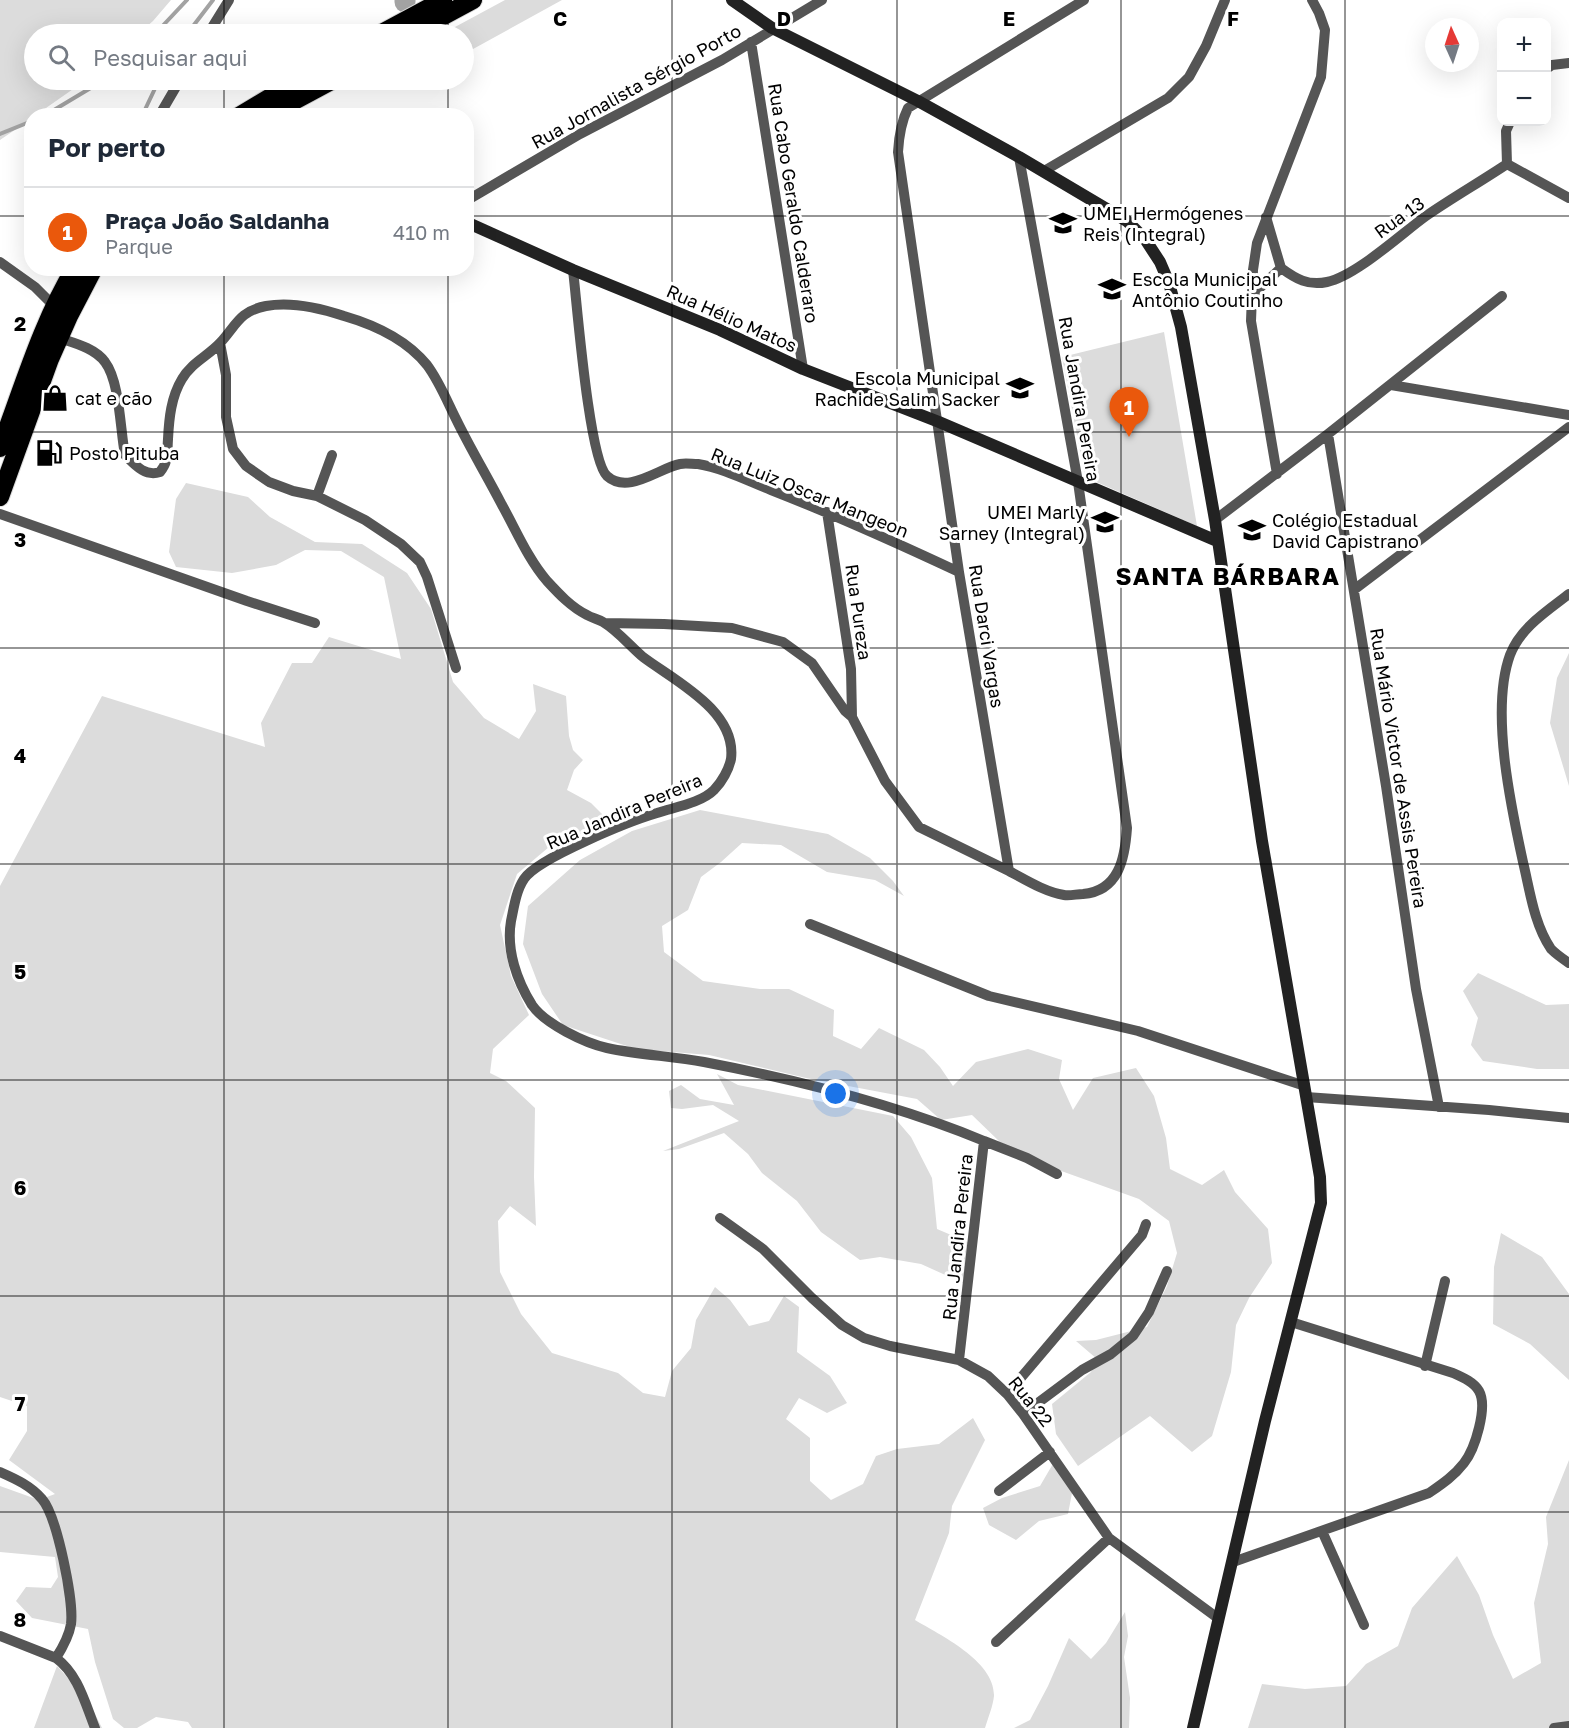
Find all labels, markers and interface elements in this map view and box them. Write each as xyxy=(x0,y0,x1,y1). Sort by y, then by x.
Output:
text: C xyxy=(553,6,567,30)
text: D xyxy=(777,6,791,30)
text: E xyxy=(1003,6,1015,30)
text: F xyxy=(1227,6,1239,30)
north arrow xyxy=(1425,18,1479,72)
map controls xyxy=(1497,18,1551,126)
button: + xyxy=(1497,18,1551,72)
street label: Rua Jornalista Sérgio Porto xyxy=(527,19,745,153)
search box xyxy=(24,24,474,90)
icon: search xyxy=(45,41,78,74)
text: Pesquisar aqui xyxy=(93,44,248,71)
button: − xyxy=(1497,72,1551,126)
street label: Rua Cabo Geraldo Calderaro xyxy=(764,82,824,324)
text: Por perto xyxy=(48,132,165,163)
street label: Rua 13 xyxy=(1370,191,1428,243)
place label: UMEI Hermógenes Reis (Integral) xyxy=(1083,202,1243,245)
text: Praça João Saldanha xyxy=(105,207,329,234)
school or university icon: UMEI Hermógenes Reis (Integral) xyxy=(1048,208,1078,238)
text: 1 xyxy=(62,220,73,244)
text: 410 m xyxy=(393,220,450,244)
text: Parque xyxy=(105,234,173,258)
place label: Escola Municipal Antônio Coutinho xyxy=(1132,268,1283,311)
school or university icon: Escola Municipal Antônio Coutinho xyxy=(1097,274,1127,304)
street label: Rua Hélio Matos xyxy=(663,279,801,357)
text: 2 xyxy=(14,311,26,335)
street label: Rua Jandira Pereira xyxy=(1055,315,1105,483)
place label: Escola Municipal Rachide Salim Sacker xyxy=(815,367,1000,410)
school or university icon: Escola Municipal Rachide Salim Sacker xyxy=(1005,373,1035,403)
shop icon: cat e cão xyxy=(40,383,70,413)
place label: cat e cão xyxy=(75,387,152,409)
pin: 1 xyxy=(1110,388,1148,437)
fuel station icon: Posto Pituba xyxy=(34,438,64,468)
place label: Posto Pituba xyxy=(69,442,179,464)
street label: Rua Luiz Oscar Mangeon xyxy=(708,442,912,542)
place label: UMEI Marly Sarney (Integral) xyxy=(939,501,1085,544)
school or university icon: UMEI Marly Sarney (Integral) xyxy=(1090,507,1120,537)
place label: Colégio Estadual David Capistrano xyxy=(1272,509,1419,552)
school or university icon: Colégio Estadual David Capistrano xyxy=(1237,515,1267,545)
text: 3 xyxy=(14,527,26,551)
district label: SANTA BÁRBARA xyxy=(1115,561,1341,590)
street label: Rua Pureza xyxy=(841,563,877,661)
street label: Rua Darci Vargas xyxy=(965,563,1009,709)
street label: Rua Mário Victor de Assis Pereira xyxy=(1366,626,1432,910)
text: 4 xyxy=(14,743,26,767)
street label: Rua Jandira Pereira xyxy=(543,768,705,854)
text: 5 xyxy=(14,959,26,983)
your location xyxy=(821,1079,850,1108)
street label: Rua Jandira Pereira xyxy=(937,1153,977,1321)
text: 6 xyxy=(14,1175,26,1199)
street label: Rua 22 xyxy=(1004,1371,1058,1431)
text: 7 xyxy=(15,1391,26,1415)
text: 8 xyxy=(14,1607,26,1631)

